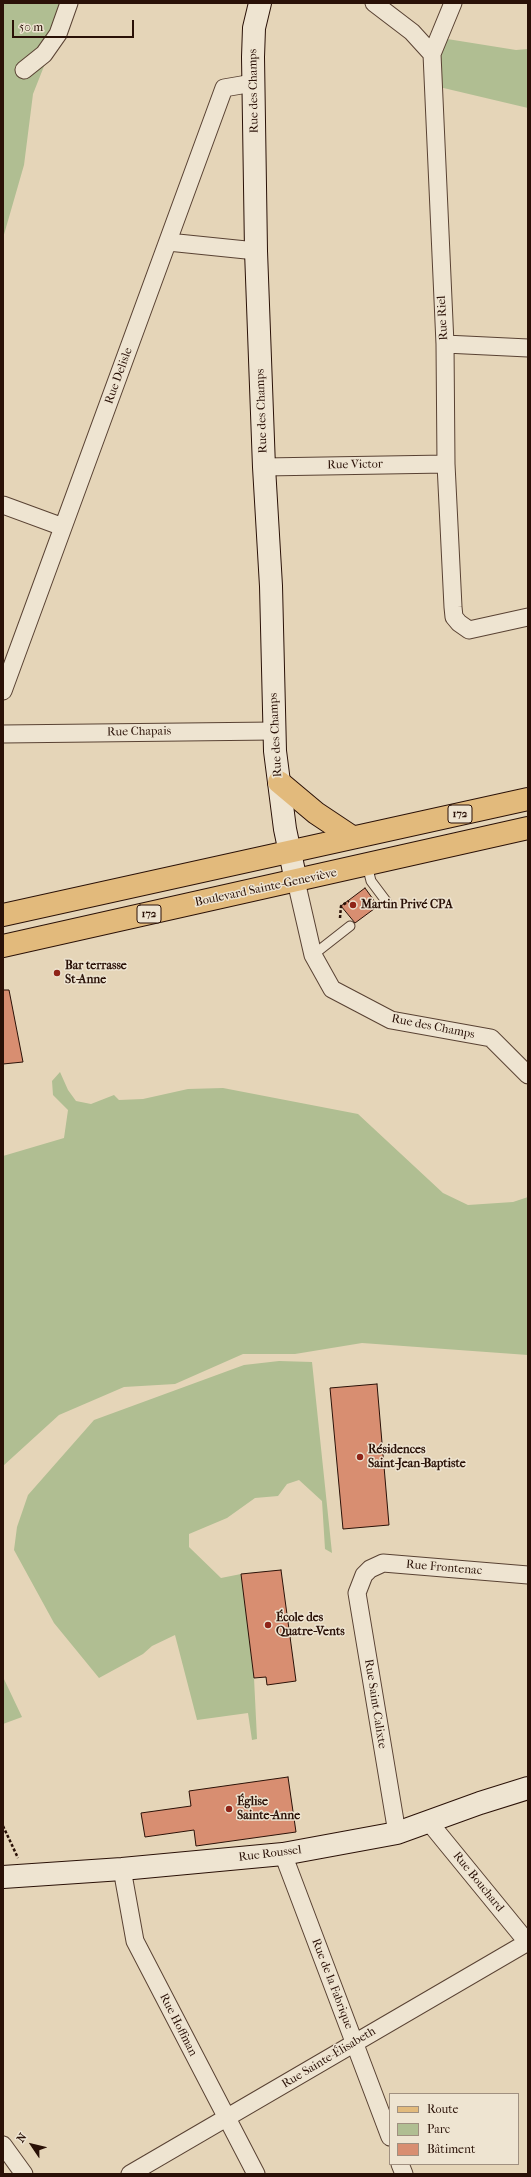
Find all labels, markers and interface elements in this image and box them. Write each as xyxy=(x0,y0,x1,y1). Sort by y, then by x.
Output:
scale bar xyxy=(14,12,136,38)
text: 50 m xyxy=(19,20,43,34)
street label: Rue des Champs xyxy=(246,49,262,133)
street label: Rue Riel xyxy=(435,295,451,341)
street label: Rue Delisle xyxy=(102,346,136,406)
street label: Rue des Champs xyxy=(253,369,271,453)
street label: Rue Victor xyxy=(327,457,383,473)
street label: Rue des Champs xyxy=(267,692,285,778)
street label: Rue Chapais xyxy=(107,724,171,740)
road number: 172 xyxy=(448,805,472,823)
street label: Boulevard Sainte-Geneviève xyxy=(194,866,338,910)
place label: Martin Privé CPA xyxy=(361,898,453,912)
marker: Martin Privé CPA xyxy=(348,900,358,910)
road number: 172 xyxy=(137,905,161,923)
place label: Bar terrasse St-Anne xyxy=(65,959,127,987)
marker: Bar terrasse St-Anne xyxy=(52,968,62,978)
street label: Rue des Champs xyxy=(390,1012,476,1042)
place label: Résidences Saint-Jean-Baptiste xyxy=(368,1443,466,1471)
marker: Résidences Saint-Jean-Baptiste xyxy=(355,1452,365,1462)
street label: Rue Frontenac xyxy=(405,1558,483,1578)
place label: École des Quatre-Vents xyxy=(276,1611,345,1639)
marker: École des Quatre-Vents xyxy=(263,1620,273,1630)
street label: Rue Saint-Calixte xyxy=(361,1658,389,1750)
place label: Église Sainte-Anne xyxy=(237,1795,300,1823)
marker: Église Sainte-Anne xyxy=(224,1804,234,1814)
street label: Rue Roussel xyxy=(238,1843,302,1865)
street label: Rue Bouchard xyxy=(449,1849,507,1915)
street label: Rue de la Fabrique xyxy=(308,1937,356,2031)
street label: Rue Hoffman xyxy=(156,1991,200,2059)
street label: Rue Sainte-Élisabeth xyxy=(280,2024,378,2092)
legend xyxy=(389,2093,519,2165)
text: Route xyxy=(427,2102,459,2116)
text: Parc xyxy=(427,2122,450,2136)
north arrow xyxy=(12,2125,52,2165)
text: N xyxy=(14,2131,29,2145)
text: Bâtiment xyxy=(427,2142,475,2156)

